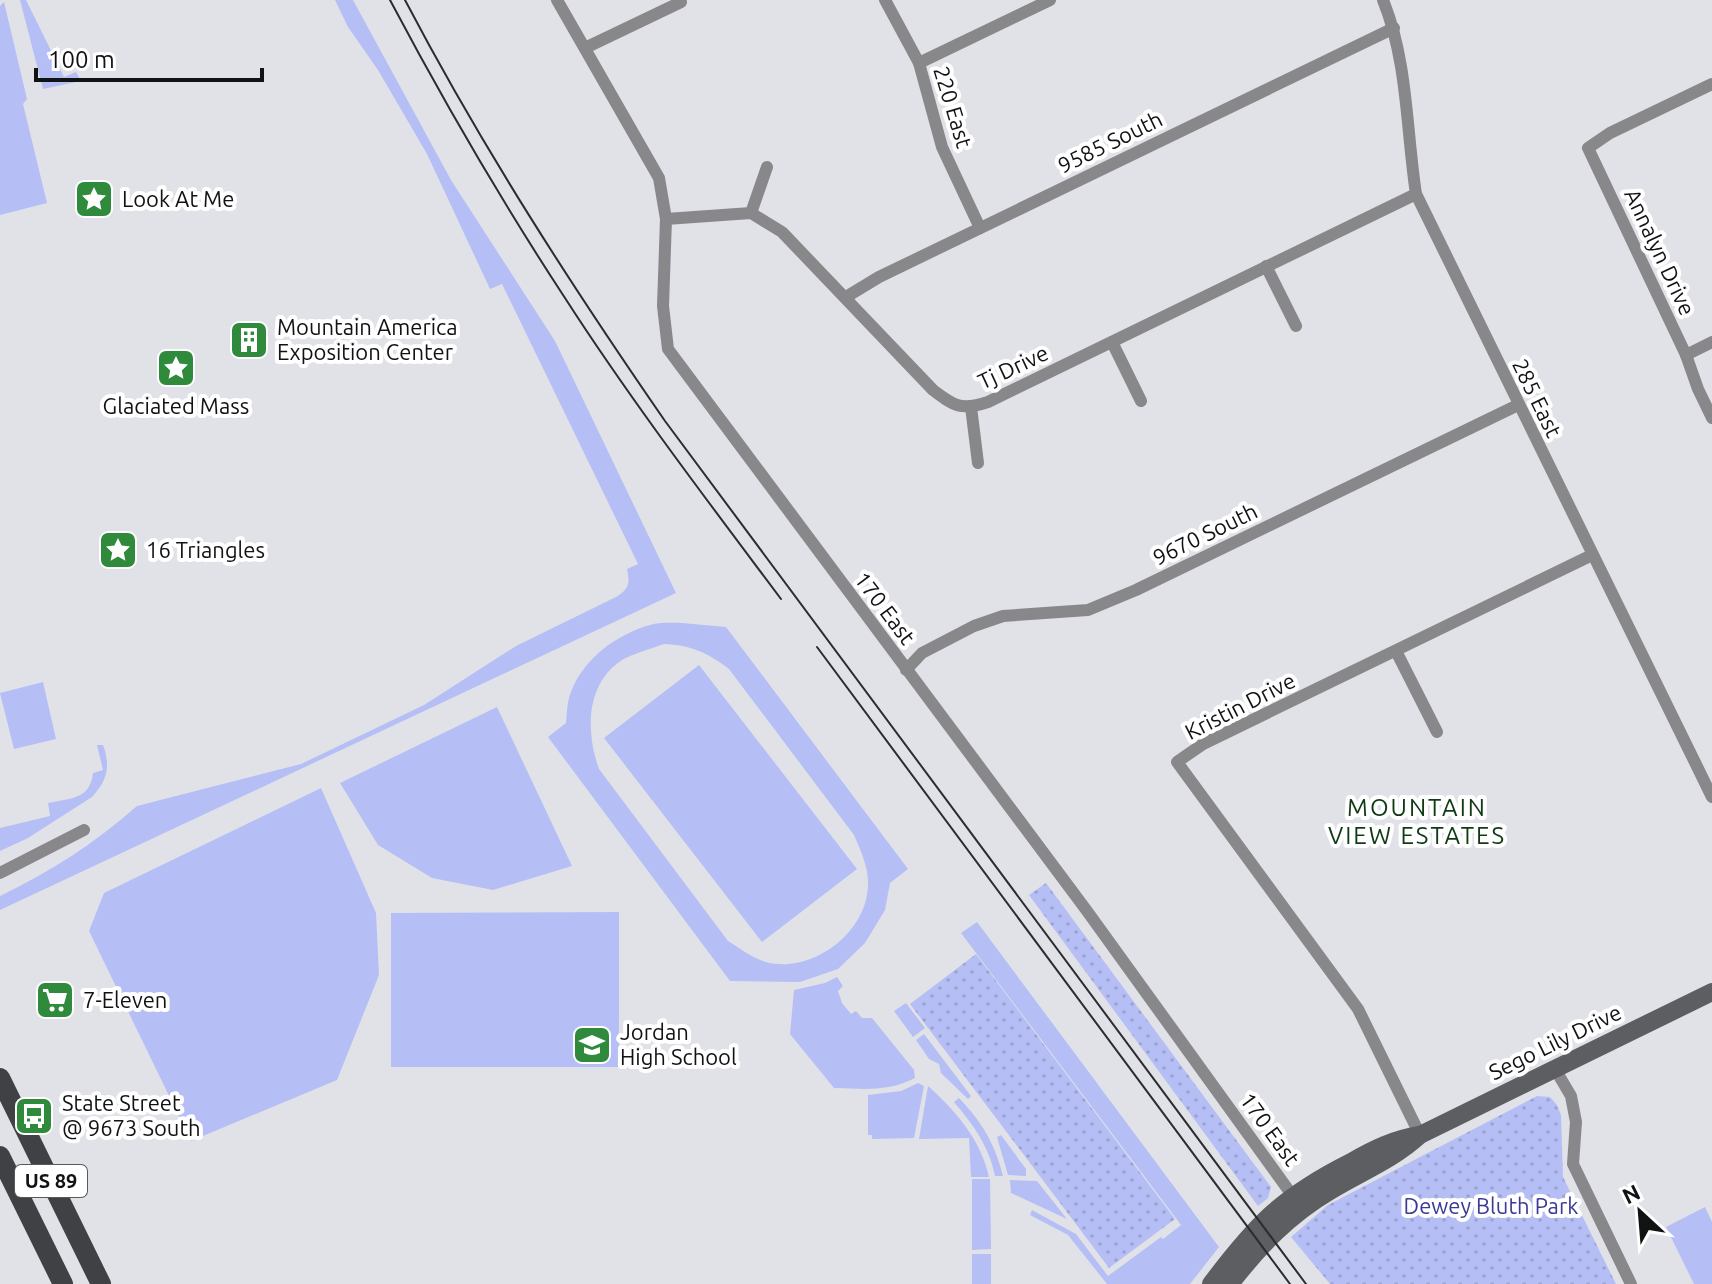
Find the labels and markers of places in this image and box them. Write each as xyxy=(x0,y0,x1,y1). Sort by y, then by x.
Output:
place icon: Look At Me xyxy=(73,178,115,220)
place label: Look At Me xyxy=(122,186,234,211)
place label: Mountain America Exposition Center xyxy=(277,314,458,364)
building icon: Mountain America Exposition Center xyxy=(228,319,270,361)
place icon: Glaciated Mass xyxy=(155,347,197,389)
place label: Glaciated Mass xyxy=(103,393,249,418)
place icon: 16 Triangles xyxy=(97,529,139,571)
place label: 16 Triangles xyxy=(146,537,265,562)
supermarket icon: 7-Eleven xyxy=(34,979,76,1021)
place label: 7-Eleven xyxy=(83,987,167,1012)
place label: Jordan High School xyxy=(620,1019,737,1069)
school or university icon: Jordan High School xyxy=(571,1024,613,1066)
place label: State Street @ 9673 South xyxy=(62,1090,201,1140)
bus stop icon: State Street @ 9673 South xyxy=(13,1095,55,1137)

